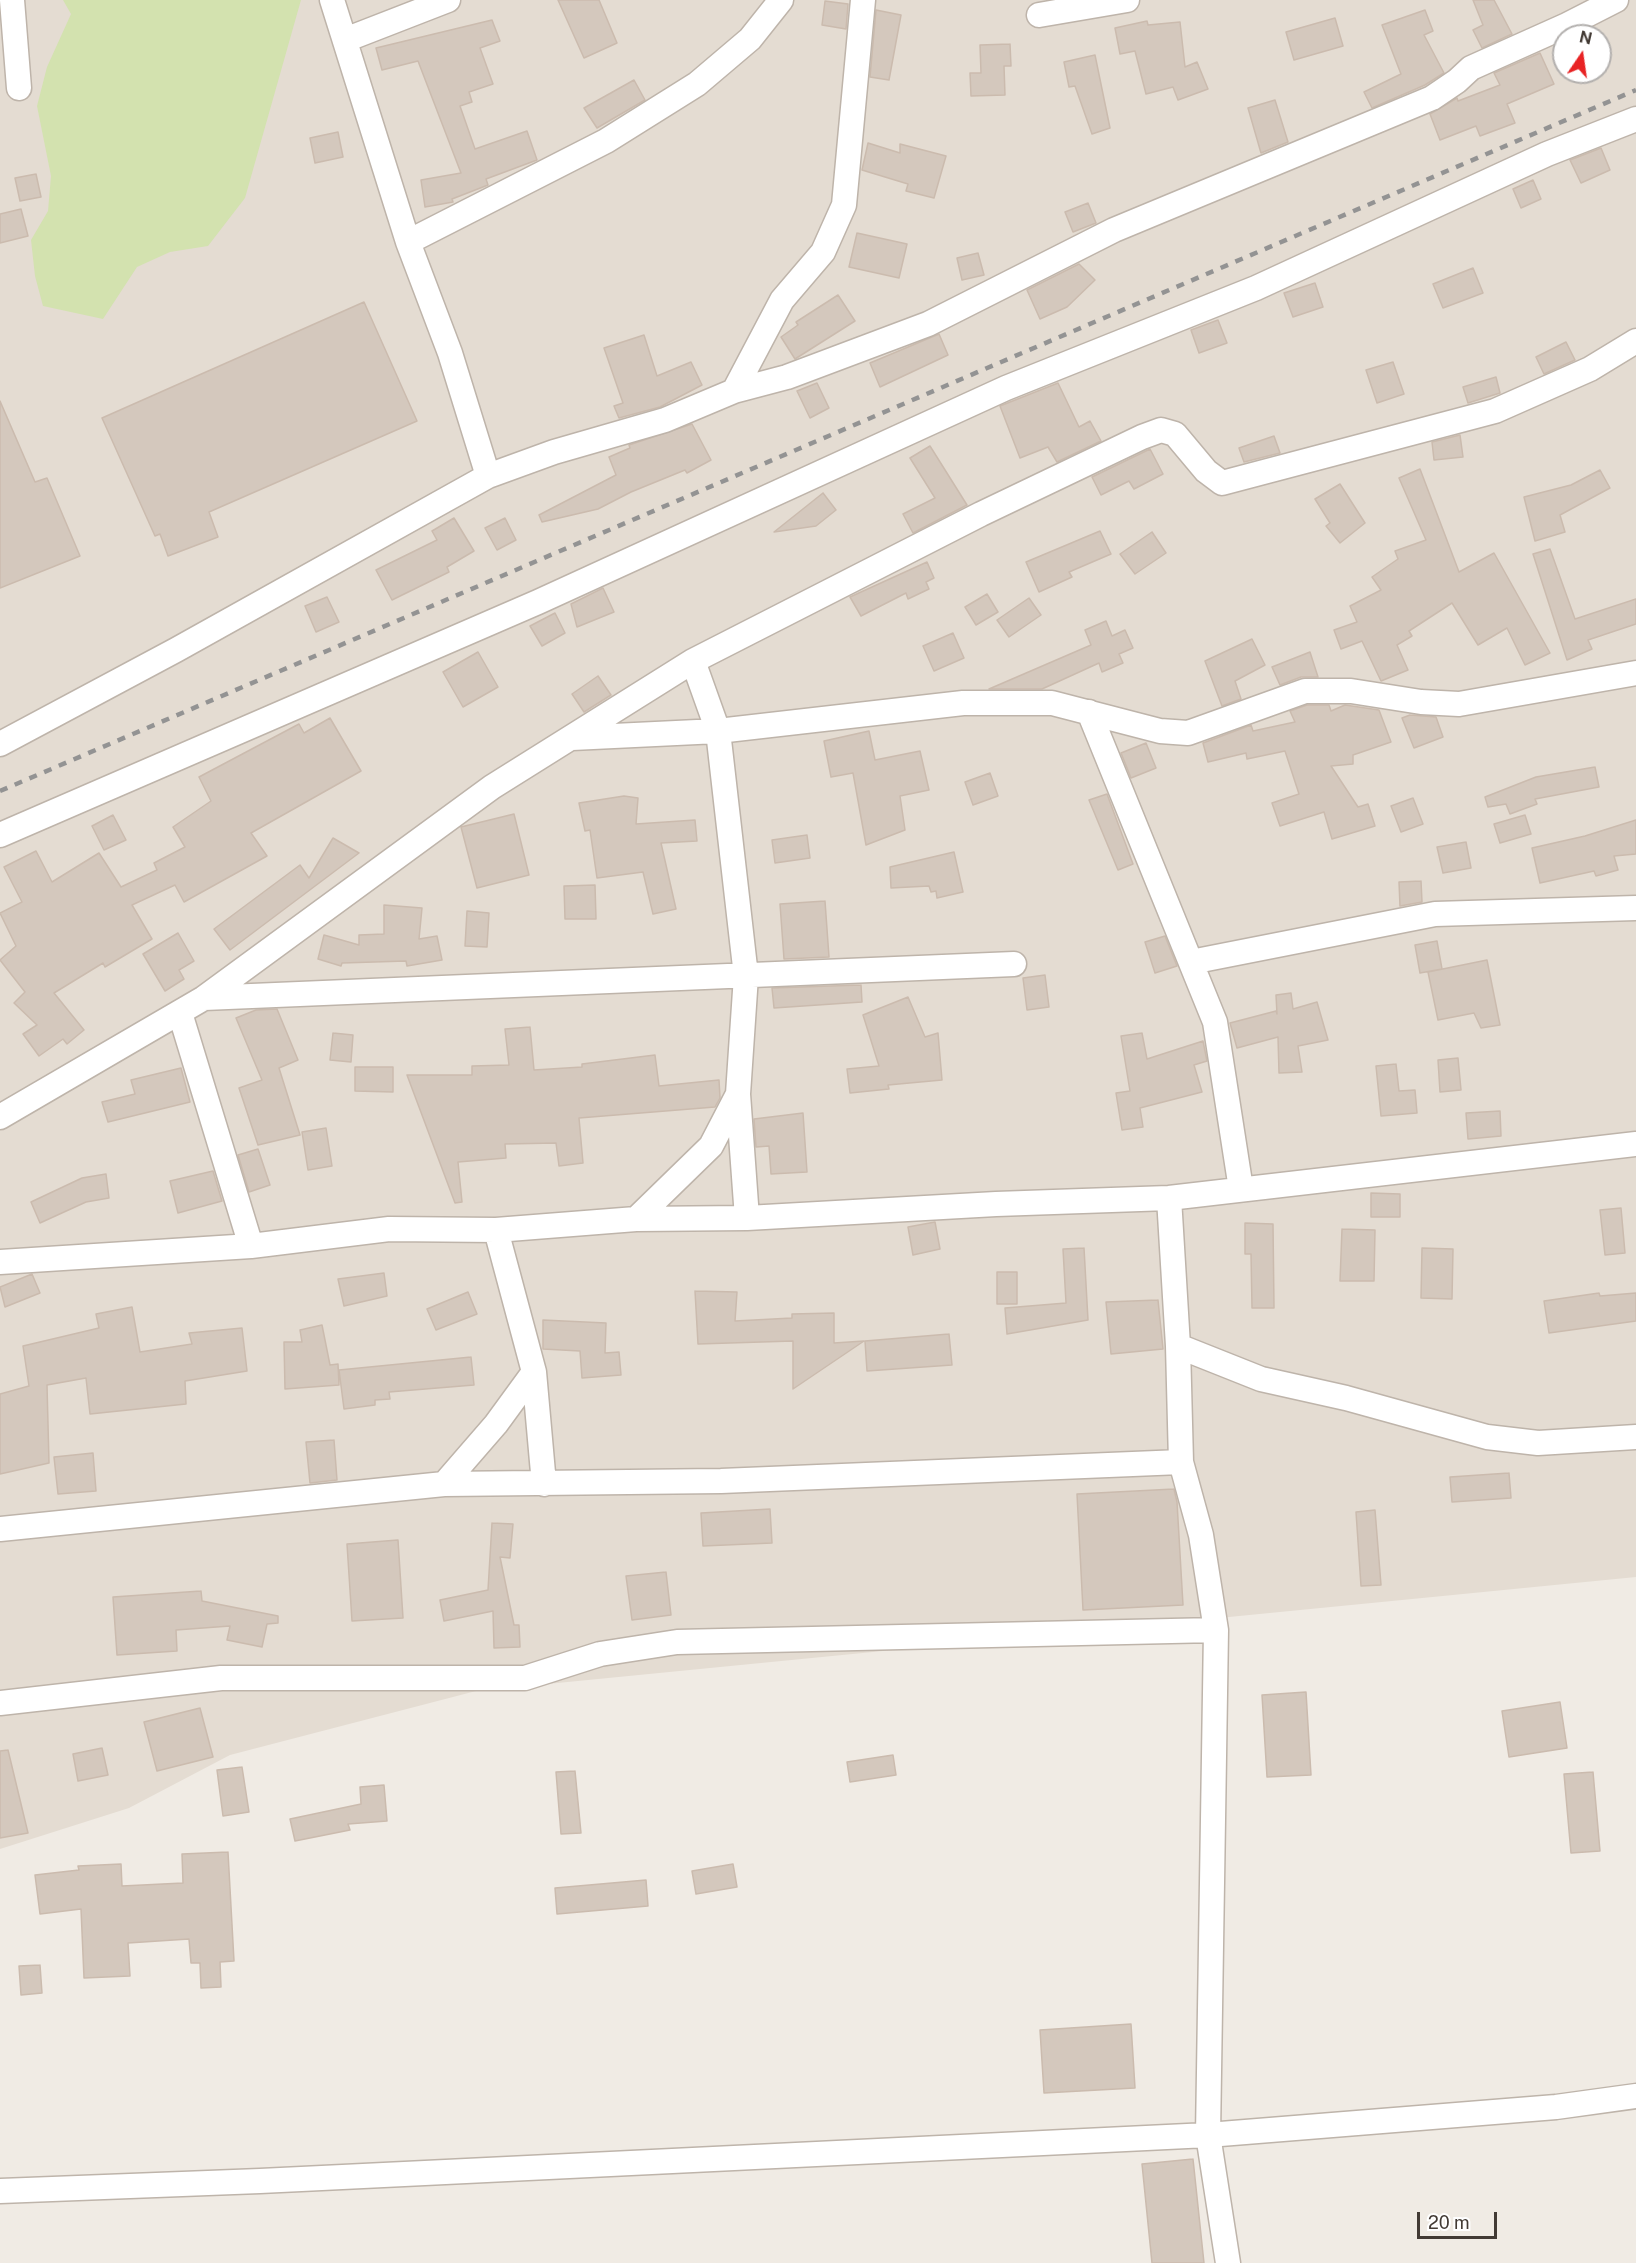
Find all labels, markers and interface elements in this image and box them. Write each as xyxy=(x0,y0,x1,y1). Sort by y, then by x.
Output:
north arrow xyxy=(1552,24,1612,84)
text: N xyxy=(1577,27,1594,49)
scale bar xyxy=(1420,2200,1500,2238)
text: 20 m xyxy=(1428,2212,1470,2233)

